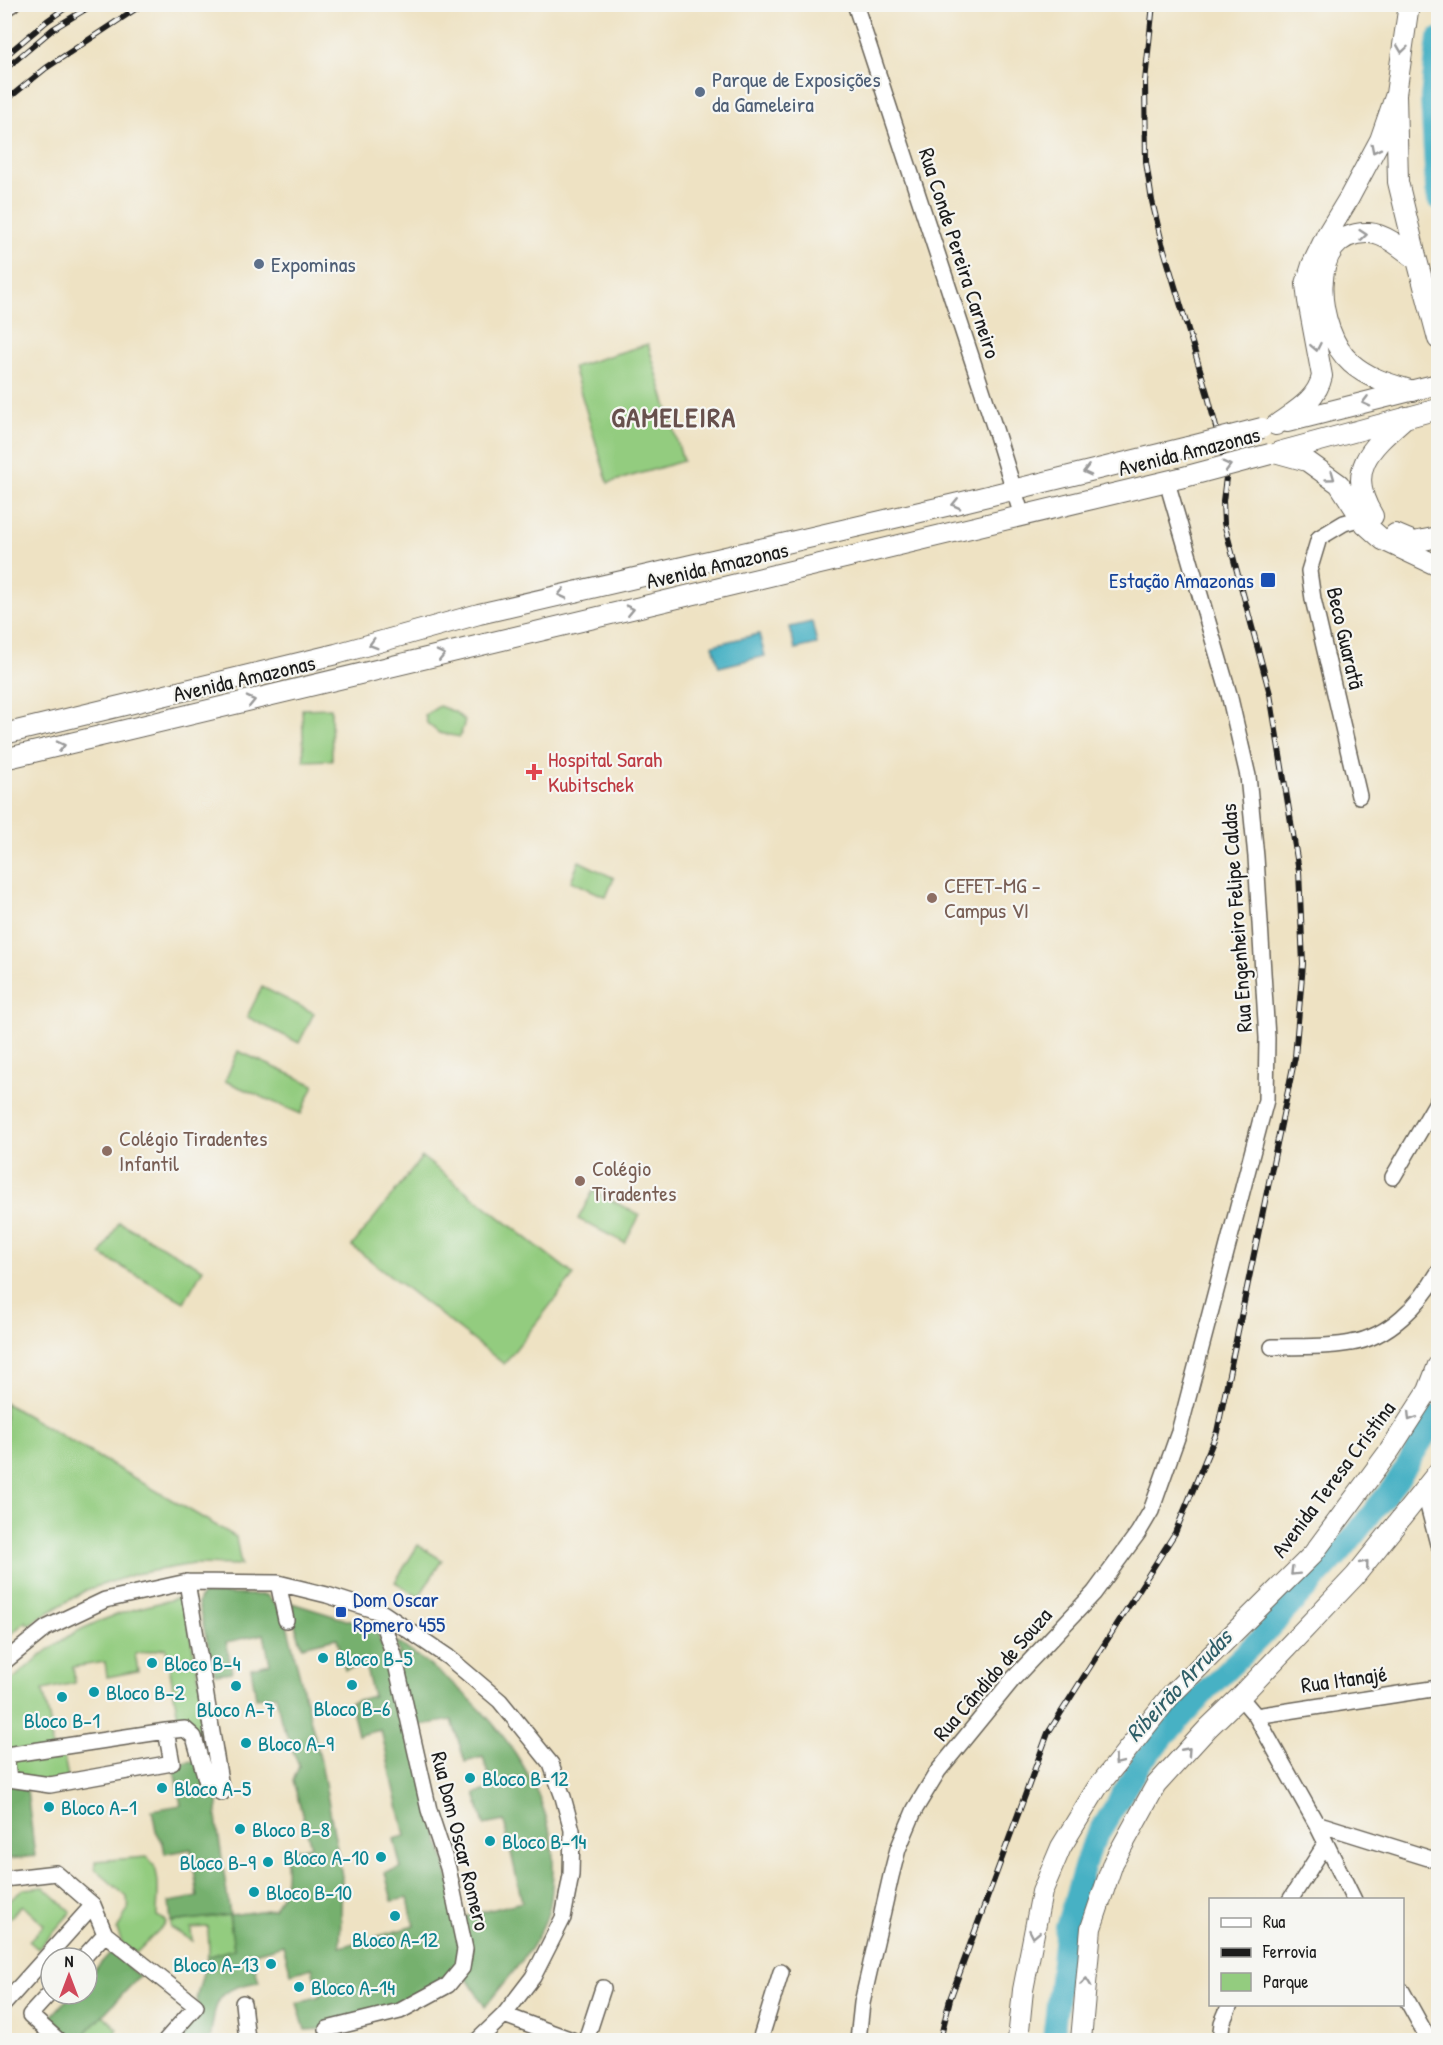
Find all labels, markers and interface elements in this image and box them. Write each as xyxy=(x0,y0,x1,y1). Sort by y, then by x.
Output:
one-way arrow xyxy=(1396,45,1408,54)
place label: Parque de Exposições da Gameleira xyxy=(712,64,881,119)
marker: Parque de Exposições da Gameleira xyxy=(693,85,707,99)
one-way arrow xyxy=(1371,143,1382,153)
street label: Rua Conde Pereira Carneiro xyxy=(912,144,1008,362)
one-way arrow xyxy=(1358,229,1367,242)
place label: Expominas xyxy=(271,249,356,279)
marker: Expominas xyxy=(252,257,266,271)
one-way arrow xyxy=(1309,342,1322,352)
one-way arrow xyxy=(1361,395,1371,408)
district label: GAMELEIRA xyxy=(611,398,737,436)
street label: Avenida Amazonas xyxy=(1115,419,1263,483)
one-way arrow xyxy=(1221,461,1232,473)
one-way arrow xyxy=(1082,464,1092,477)
one-way arrow xyxy=(1324,470,1335,481)
one-way arrow xyxy=(952,496,962,509)
street label: Avenida Amazonas xyxy=(643,534,791,596)
place label: Estação Amazonas xyxy=(1109,565,1254,595)
marker: Estação Amazonas xyxy=(1259,571,1277,589)
street label: Beco Guaratã xyxy=(1320,584,1372,692)
one-way arrow xyxy=(557,587,567,600)
one-way arrow xyxy=(625,604,635,617)
one-way arrow xyxy=(368,637,379,649)
street label: Avenida Amazonas xyxy=(170,647,318,709)
one-way arrow xyxy=(435,649,445,662)
one-way arrow xyxy=(246,695,256,708)
one-way arrow xyxy=(56,740,66,753)
place label: Hospital Sarah Kubitschek xyxy=(548,744,662,799)
marker: Hospital Sarah Kubitschek xyxy=(525,763,543,781)
street label: Rua Engenheiro Felipe Caldas xyxy=(1213,803,1259,1033)
place label: CEFET-MG - Campus VI xyxy=(944,870,1041,925)
marker: CEFET-MG - Campus VI xyxy=(925,891,939,905)
place label: Colégio Tiradentes Infantil xyxy=(119,1123,268,1178)
marker: Colégio Tiradentes Infantil xyxy=(100,1144,114,1158)
place label: Colégio Tiradentes xyxy=(592,1153,676,1208)
marker: Colégio Tiradentes xyxy=(573,1174,587,1188)
street label: Avenida Teresa Cristina xyxy=(1264,1394,1402,1563)
one-way arrow xyxy=(1407,1410,1418,1421)
one-way arrow xyxy=(1357,1560,1368,1571)
one-way arrow xyxy=(1291,1565,1302,1576)
place label: Dom Oscar Rpmero 455 xyxy=(353,1584,445,1639)
street label: Rua Cândido de Souza xyxy=(926,1601,1058,1747)
marker: Dom Oscar Rpmero 455 xyxy=(334,1605,348,1619)
water label: Ribeirão Arrudas xyxy=(1118,1620,1240,1748)
place label: Bloco B-5 xyxy=(335,1643,413,1673)
place label: Bloco B-4 xyxy=(164,1648,241,1678)
marker: Bloco B-5 xyxy=(316,1651,330,1665)
marker: Bloco B-4 xyxy=(145,1656,159,1670)
street label: Rua Itanajé xyxy=(1299,1658,1389,1700)
place label: Bloco B-2 xyxy=(106,1677,185,1707)
marker: Bloco B-6 xyxy=(345,1678,359,1692)
marker: Bloco A-7 xyxy=(229,1679,243,1693)
marker: Bloco B-2 xyxy=(87,1685,101,1699)
marker: Bloco B-1 xyxy=(55,1690,69,1704)
place label: Bloco B-6 xyxy=(313,1693,391,1723)
place label: Bloco A-7 xyxy=(197,1694,275,1724)
place label: Bloco B-1 xyxy=(24,1705,100,1735)
place label: Bloco A-9 xyxy=(258,1728,334,1758)
marker: Bloco A-9 xyxy=(239,1736,253,1750)
one-way arrow xyxy=(1180,1747,1191,1758)
street label: Rua Dom Oscar Romero xyxy=(424,1749,498,1934)
one-way arrow xyxy=(1115,1754,1126,1765)
place label: Bloco B-12 xyxy=(482,1763,569,1793)
marker: Bloco B-12 xyxy=(463,1771,477,1785)
place label: Bloco A-5 xyxy=(174,1773,251,1803)
marker: Bloco A-5 xyxy=(155,1781,169,1795)
place label: Bloco A-1 xyxy=(61,1792,137,1822)
marker: Bloco A-1 xyxy=(42,1800,56,1814)
place label: Bloco B-8 xyxy=(252,1814,330,1844)
marker: Bloco B-8 xyxy=(233,1822,247,1836)
place label: Bloco B-14 xyxy=(502,1826,587,1856)
marker: Bloco B-14 xyxy=(483,1834,497,1848)
place label: Bloco A-10 xyxy=(283,1842,369,1872)
place label: Bloco B-9 xyxy=(180,1847,256,1877)
marker: Bloco A-10 xyxy=(374,1850,388,1864)
marker: Bloco B-9 xyxy=(261,1855,275,1869)
place label: Bloco B-10 xyxy=(266,1877,352,1907)
marker: Bloco B-10 xyxy=(247,1885,261,1899)
legend xyxy=(1209,1898,1404,2006)
marker: Bloco A-12 xyxy=(388,1909,402,1923)
text: Rua xyxy=(1263,1909,1285,1934)
place label: Bloco A-12 xyxy=(352,1924,439,1954)
one-way arrow xyxy=(1028,1928,1041,1938)
text: Ferrovia xyxy=(1262,1939,1316,1964)
north arrow xyxy=(39,1946,99,2006)
place label: Bloco A-13 xyxy=(173,1949,259,1979)
text: N xyxy=(65,1950,74,1972)
marker: Bloco A-13 xyxy=(264,1957,278,1971)
text: Parque xyxy=(1263,1969,1308,1994)
place label: Bloco A-14 xyxy=(311,1972,395,2002)
one-way arrow xyxy=(1079,1978,1091,1987)
marker: Bloco A-14 xyxy=(292,1980,306,1994)

